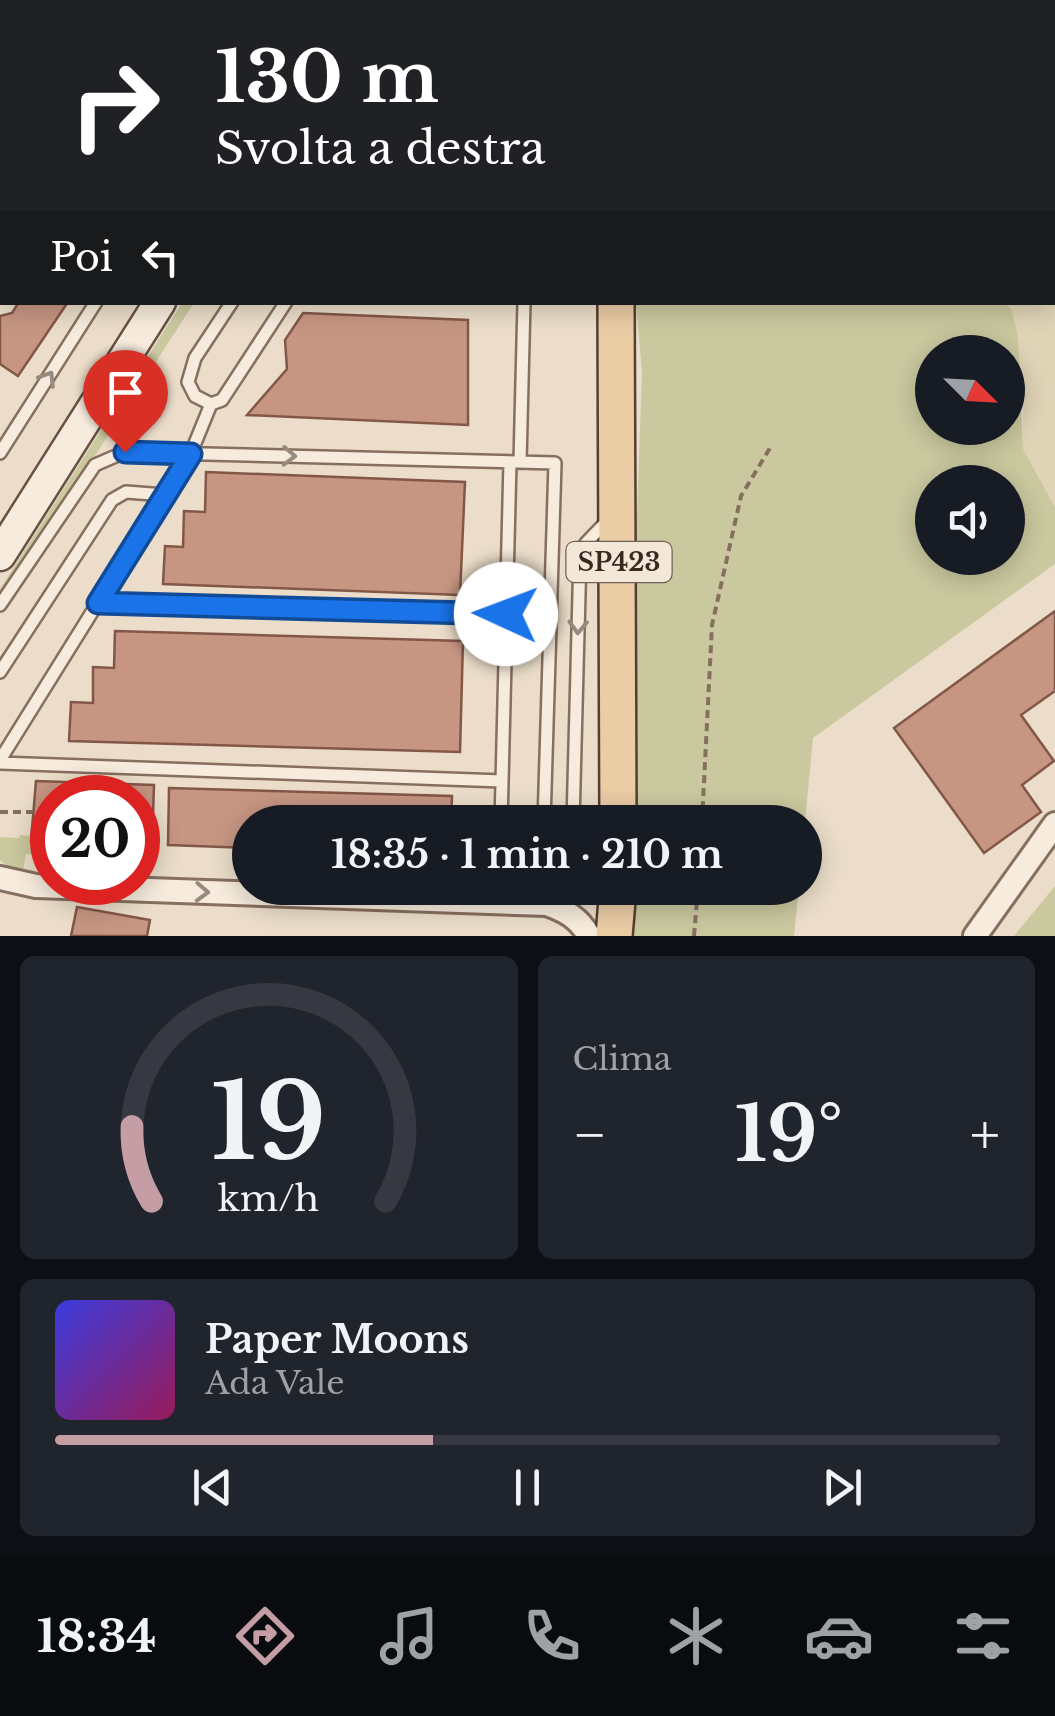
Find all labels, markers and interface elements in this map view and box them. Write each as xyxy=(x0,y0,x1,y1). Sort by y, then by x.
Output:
text: 130 m xyxy=(215,34,439,121)
icon: right xyxy=(50,40,180,170)
text: Svolta a destra xyxy=(215,120,545,176)
icon: left xyxy=(133,230,188,285)
text: Poi xyxy=(50,234,113,281)
north arrow xyxy=(915,335,1025,445)
map controls xyxy=(915,335,1025,575)
pin xyxy=(83,350,168,453)
icon: arrive xyxy=(98,365,153,420)
one-way arrow xyxy=(36,371,55,389)
one-way arrow xyxy=(281,446,297,467)
button: sound xyxy=(915,465,1025,575)
road number: SP423 xyxy=(566,542,672,582)
position arrow xyxy=(454,562,558,666)
one-way arrow xyxy=(568,620,589,636)
speed limit sign: 20 xyxy=(30,775,160,905)
text: 18:35 · 1 min · 210 m xyxy=(331,831,723,878)
one-way arrow xyxy=(194,881,210,902)
text: Clima xyxy=(573,1039,672,1079)
text: 19 xyxy=(211,1058,326,1187)
text: 19° xyxy=(734,1088,843,1181)
text: − xyxy=(573,1101,607,1169)
text: + xyxy=(970,1101,1000,1169)
text: km/h xyxy=(218,1176,319,1221)
text: Paper Moons xyxy=(205,1316,469,1363)
text: Ada Vale xyxy=(205,1363,345,1403)
icon: previous xyxy=(185,1460,240,1515)
icon: pause xyxy=(500,1460,555,1515)
icon: next xyxy=(815,1460,870,1515)
icon: directions xyxy=(230,1601,300,1671)
icon: music xyxy=(374,1601,444,1671)
icon: phone xyxy=(517,1601,587,1671)
icon: climate xyxy=(661,1601,731,1671)
icon: car xyxy=(804,1601,874,1671)
icon: filters xyxy=(948,1601,1018,1671)
text: 18:34 xyxy=(37,1608,156,1664)

